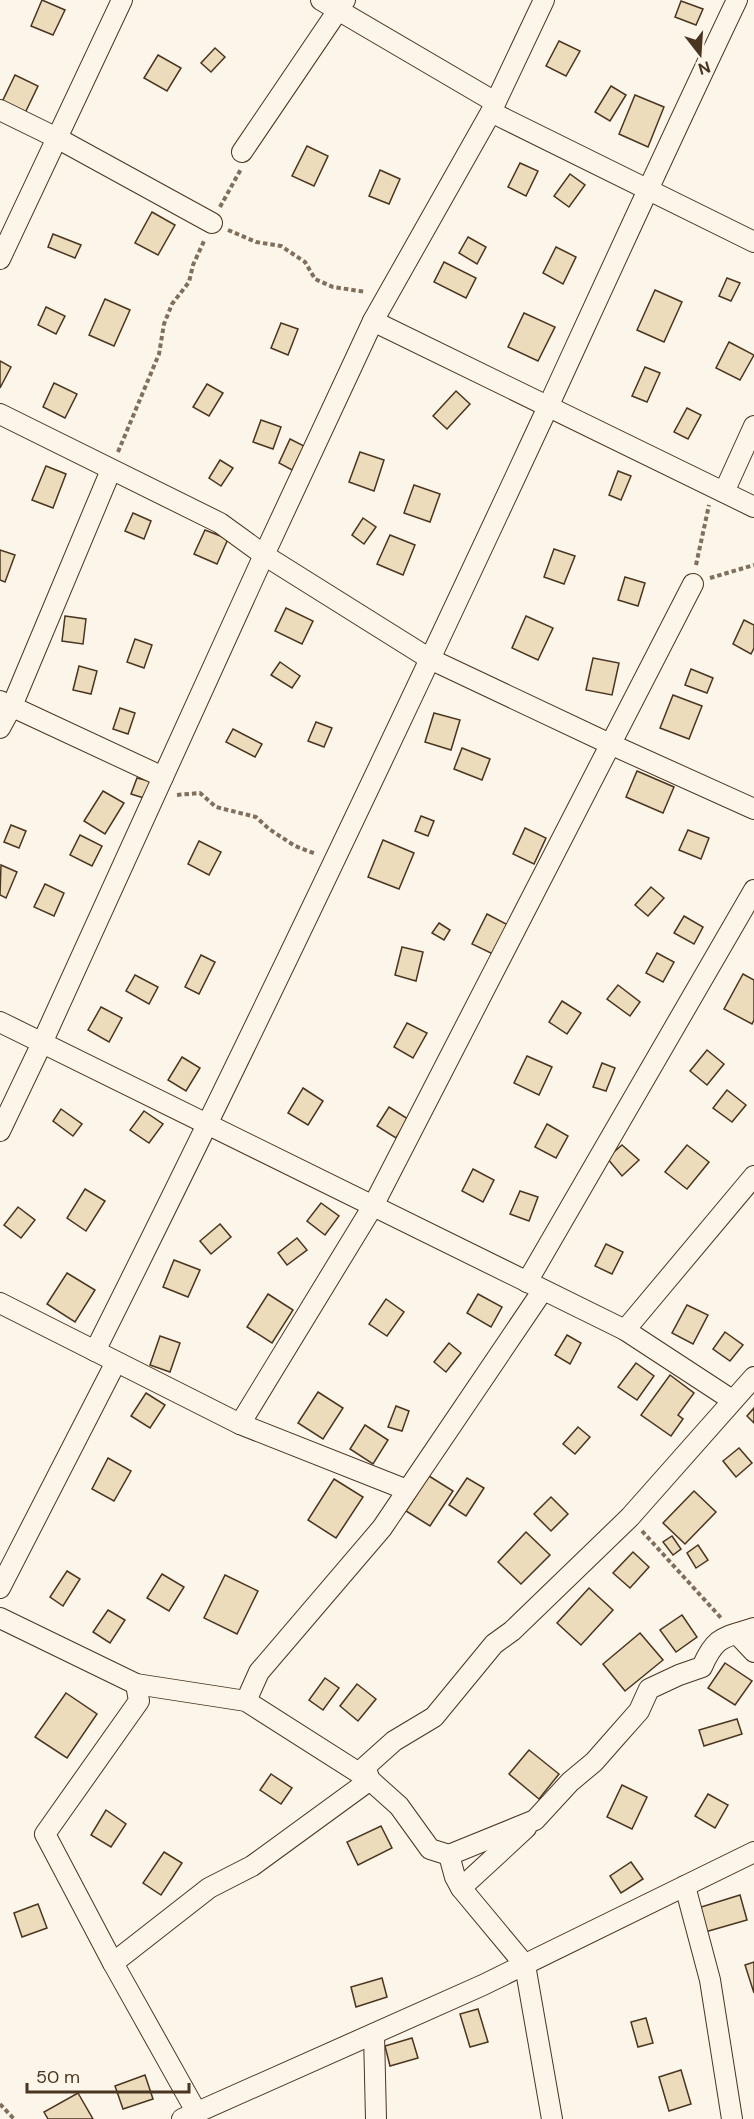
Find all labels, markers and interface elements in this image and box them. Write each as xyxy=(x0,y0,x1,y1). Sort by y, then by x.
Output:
north arrow xyxy=(670,24,730,84)
text: N xyxy=(696,56,713,80)
scale bar xyxy=(27,2056,189,2094)
text: 50 m xyxy=(36,2065,80,2089)

